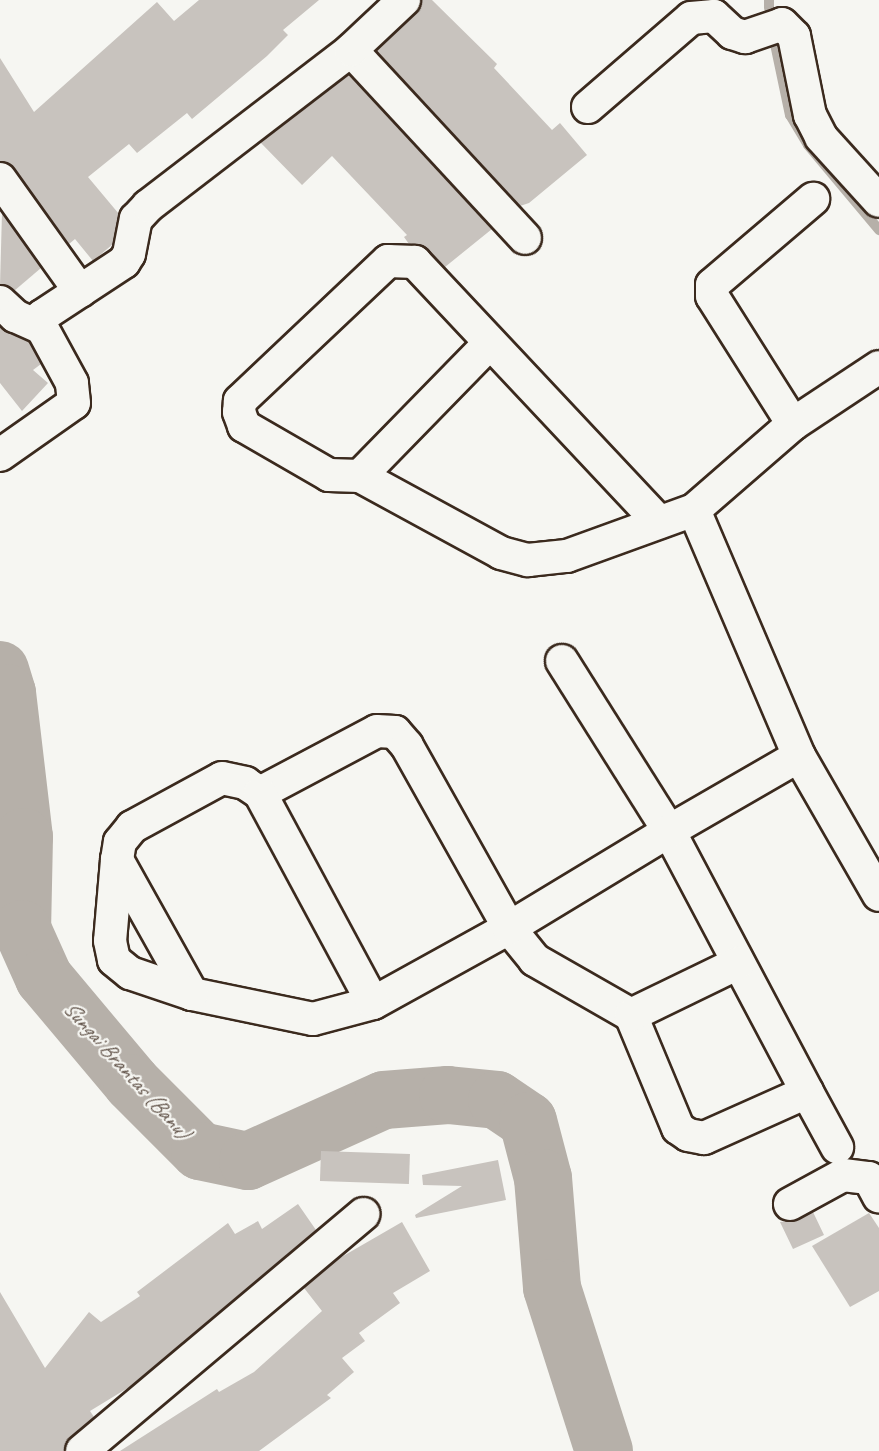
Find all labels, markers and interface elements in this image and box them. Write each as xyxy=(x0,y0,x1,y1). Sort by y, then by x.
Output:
water label: Sungai Brantas (Banu) xyxy=(57,996,195,1144)

